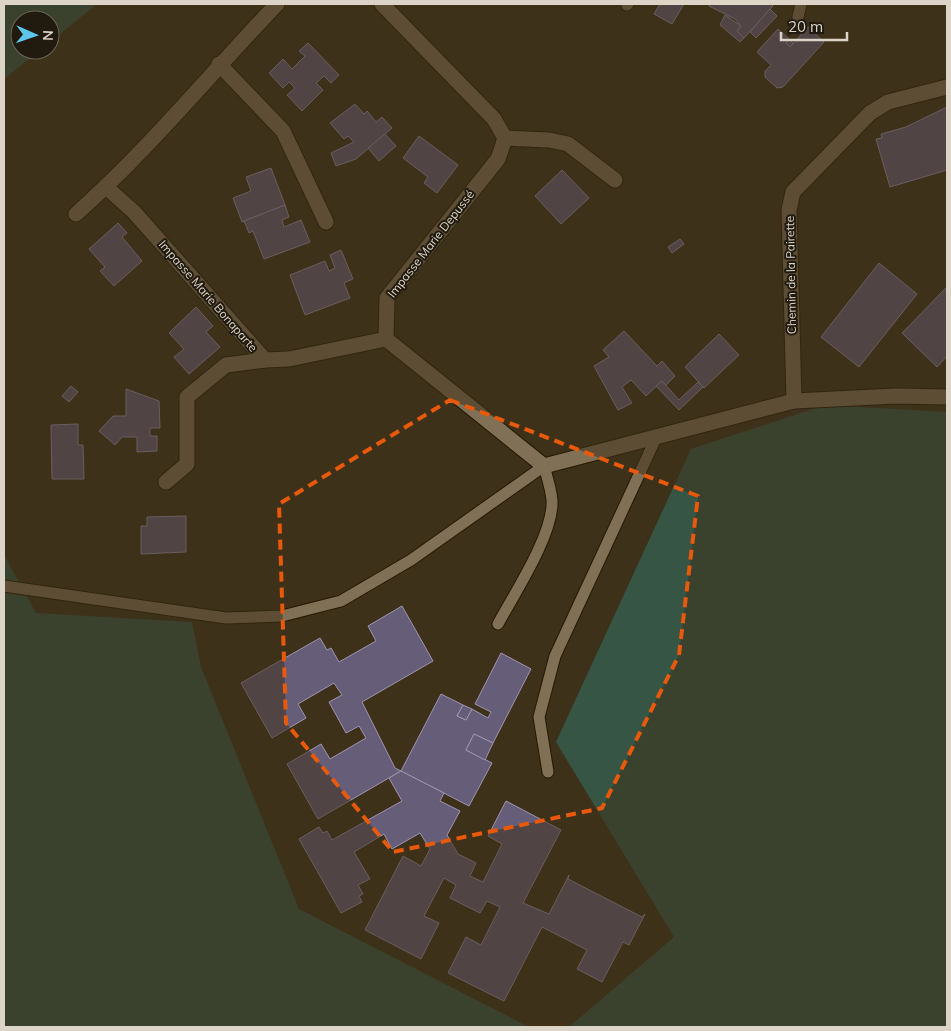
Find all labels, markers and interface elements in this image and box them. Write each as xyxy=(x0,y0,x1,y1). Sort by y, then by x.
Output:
north arrow xyxy=(10,10,60,60)
scale bar xyxy=(781,10,847,42)
text: 20 m xyxy=(788,17,823,36)
text: N xyxy=(39,30,57,41)
street label: Impasse Marie Depussé xyxy=(384,187,477,300)
street label: Chemin de la Pairette xyxy=(782,216,799,334)
street label: Impasse Marie Bonaparte xyxy=(156,237,261,355)

